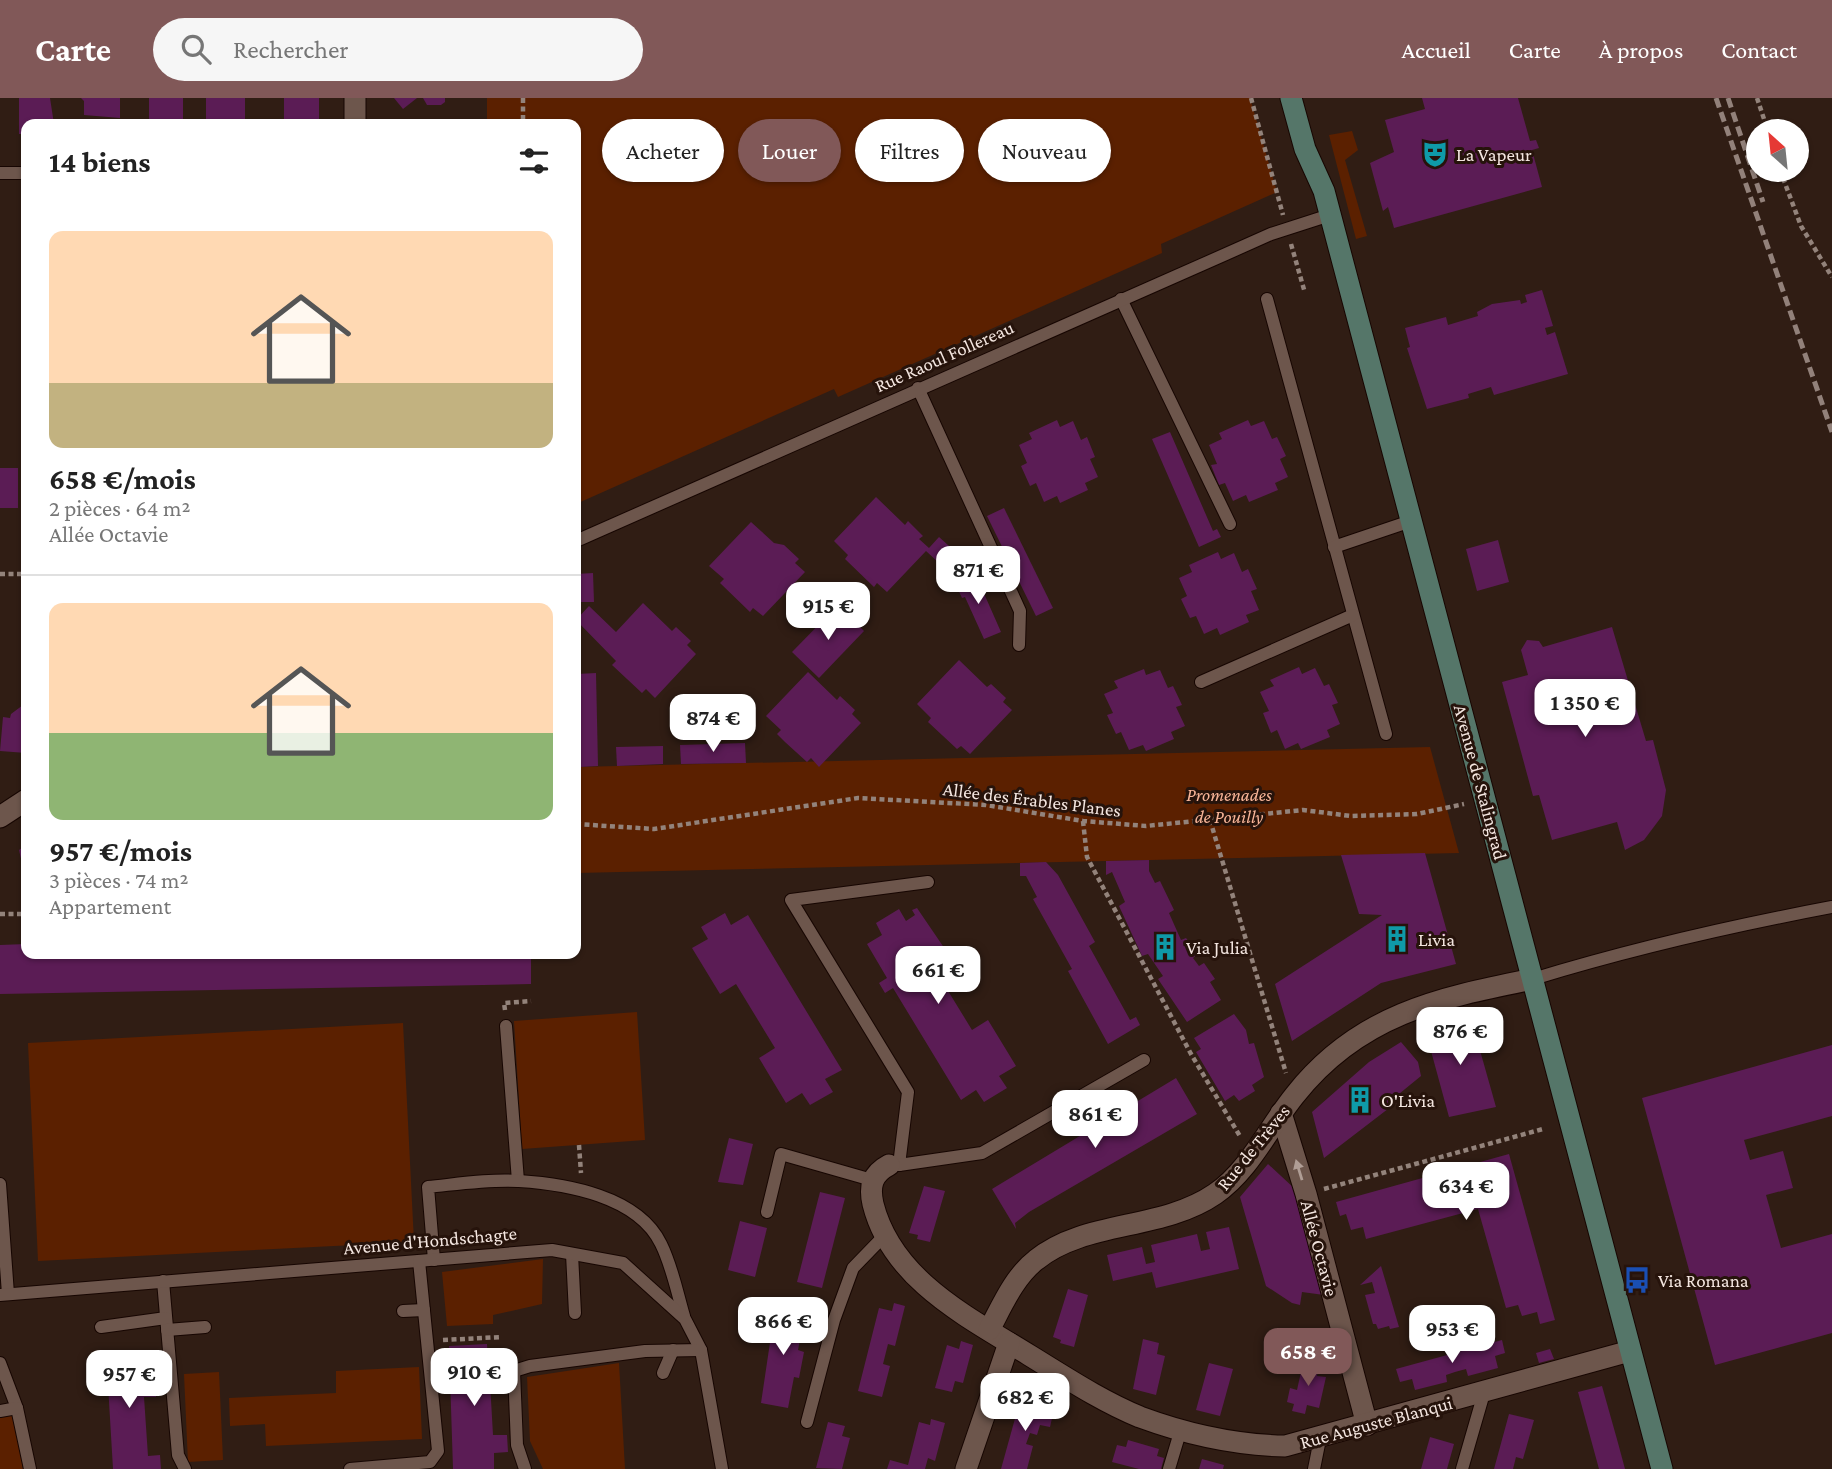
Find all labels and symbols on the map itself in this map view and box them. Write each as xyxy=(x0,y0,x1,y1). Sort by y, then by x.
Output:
north arrow xyxy=(1746,119,1810,182)
theatre icon: La Vapeur xyxy=(1420,139,1450,169)
place label: La Vapeur xyxy=(1456,144,1532,165)
street label: Rue Raoul Follereau xyxy=(872,316,1017,397)
pin: 871 € xyxy=(929,546,1027,606)
pin: 915 € xyxy=(779,582,877,642)
pin: 1 350 € xyxy=(1520,680,1650,739)
pin: 874 € xyxy=(664,694,762,754)
street label: Avenue de Stalingrad xyxy=(1450,702,1511,862)
street label: Allée des Érables Planes xyxy=(942,778,1122,821)
park label: Promenades de Pouilly xyxy=(1186,784,1272,827)
building icon: Livia xyxy=(1382,924,1412,954)
place label: Livia xyxy=(1418,929,1455,950)
building icon: Via Julia xyxy=(1150,932,1180,962)
place label: Via Julia xyxy=(1186,937,1249,958)
pin: 661 € xyxy=(889,946,987,1006)
pin: 876 € xyxy=(1411,1007,1509,1067)
building icon: O'Livia xyxy=(1345,1085,1375,1115)
pin: 861 € xyxy=(1046,1090,1144,1150)
place label: O'Livia xyxy=(1381,1090,1435,1111)
street label: Rue de Trèves xyxy=(1213,1100,1294,1194)
one-way arrow xyxy=(1293,1159,1303,1180)
pin: 634 € xyxy=(1417,1162,1515,1222)
street label: Allée Octavie xyxy=(1297,1198,1342,1299)
street label: Avenue d'Hondschagte xyxy=(342,1222,518,1259)
bus stop icon: Via Romana xyxy=(1622,1265,1652,1295)
place label: Via Romana xyxy=(1658,1270,1749,1291)
pin: 866 € xyxy=(734,1298,832,1357)
pin: 953 € xyxy=(1403,1306,1501,1365)
pin: 658 € xyxy=(1259,1328,1357,1388)
pin: 910 € xyxy=(425,1348,523,1408)
pin: 957 € xyxy=(80,1350,178,1410)
pin: 682 € xyxy=(976,1374,1074,1433)
street label: Rue Auguste Blanqui xyxy=(1298,1392,1455,1453)

